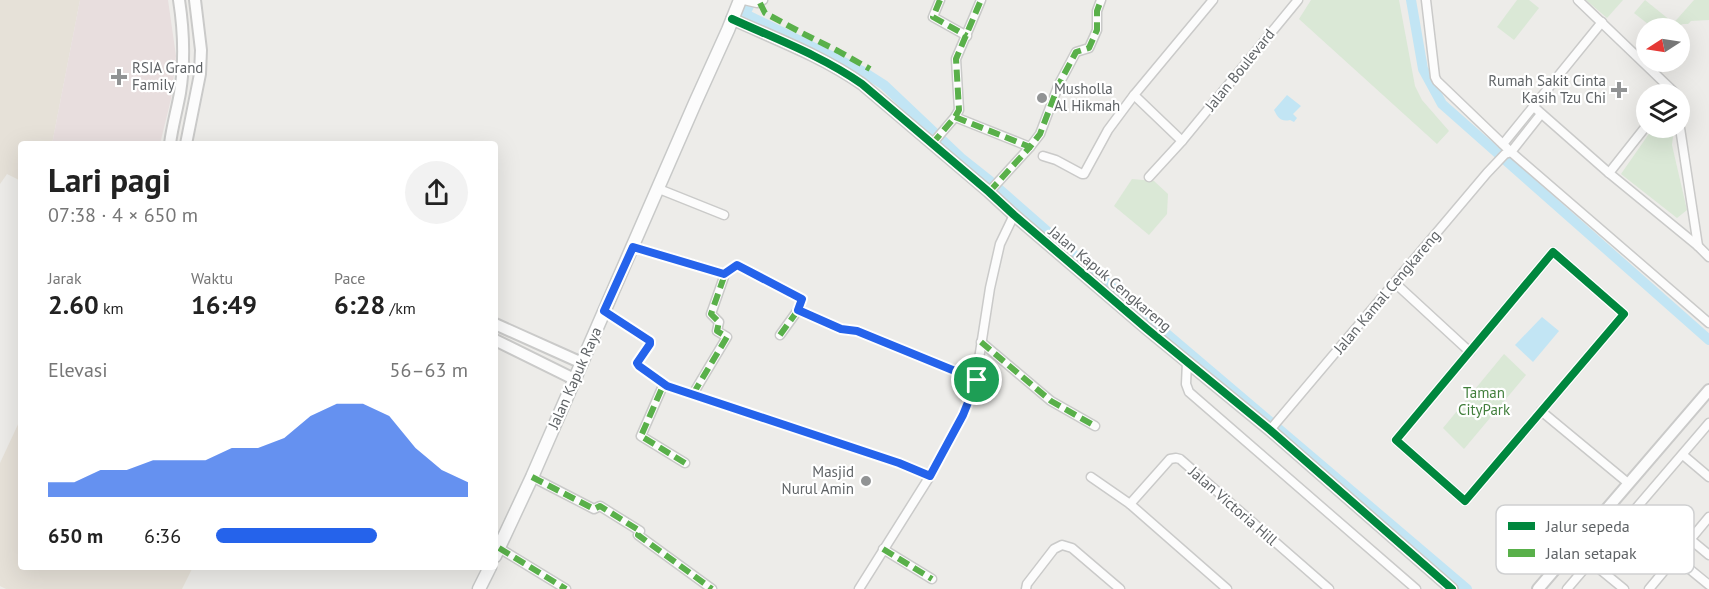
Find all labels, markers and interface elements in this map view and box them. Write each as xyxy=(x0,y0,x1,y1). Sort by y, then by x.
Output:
north arrow xyxy=(1636,18,1690,72)
map controls xyxy=(1636,18,1690,138)
street label: Jalan Boulevard xyxy=(1200,25,1279,115)
place label: RSIA Grand Family xyxy=(132,58,203,94)
marker: RSIA Grand Family xyxy=(110,68,128,86)
place label: Rumah Sakit Cinta Kasih Tzu Chi xyxy=(1488,71,1606,107)
place label: Musholla Al Hikmah xyxy=(1054,79,1120,115)
marker: Rumah Sakit Cinta Kasih Tzu Chi xyxy=(1610,81,1628,99)
button: layers xyxy=(1636,84,1690,138)
marker: Musholla Al Hikmah xyxy=(1035,91,1049,105)
text: Lari pagi xyxy=(48,158,171,201)
button: share xyxy=(405,161,468,224)
text: 07:38 · 4 × 650 m xyxy=(48,202,198,228)
street label: Jalan Kapuk Cengkareng xyxy=(1044,221,1176,336)
street label: Jalan Kamal Cengkareng xyxy=(1329,226,1444,358)
text: Jarak xyxy=(48,268,82,288)
text: Waktu xyxy=(191,268,233,288)
text: Pace xyxy=(334,268,365,288)
text: 2.60 xyxy=(48,288,99,321)
text: 16:49 xyxy=(191,288,257,321)
text: 6:28 xyxy=(334,288,385,321)
text: km xyxy=(99,298,124,318)
text: /km xyxy=(385,298,416,318)
street label: Jalan Kapuk Raya xyxy=(543,324,606,433)
pin xyxy=(951,354,1002,405)
text: Elevasi xyxy=(48,357,108,383)
text: 56–63 m xyxy=(390,357,468,383)
icon: arrive xyxy=(960,363,993,396)
park label: Taman CityPark xyxy=(1458,383,1511,419)
street label: Jalan Victoria Hill xyxy=(1184,461,1282,550)
place label: Masjid Nurul Amin xyxy=(782,462,854,498)
marker: Masjid Nurul Amin xyxy=(859,474,873,488)
legend xyxy=(1496,505,1694,574)
text: Jalur sepeda xyxy=(1545,516,1630,536)
text: 650 m xyxy=(48,523,103,549)
text: 6:36 xyxy=(144,523,181,549)
text: Jalan setapak xyxy=(1545,543,1637,563)

